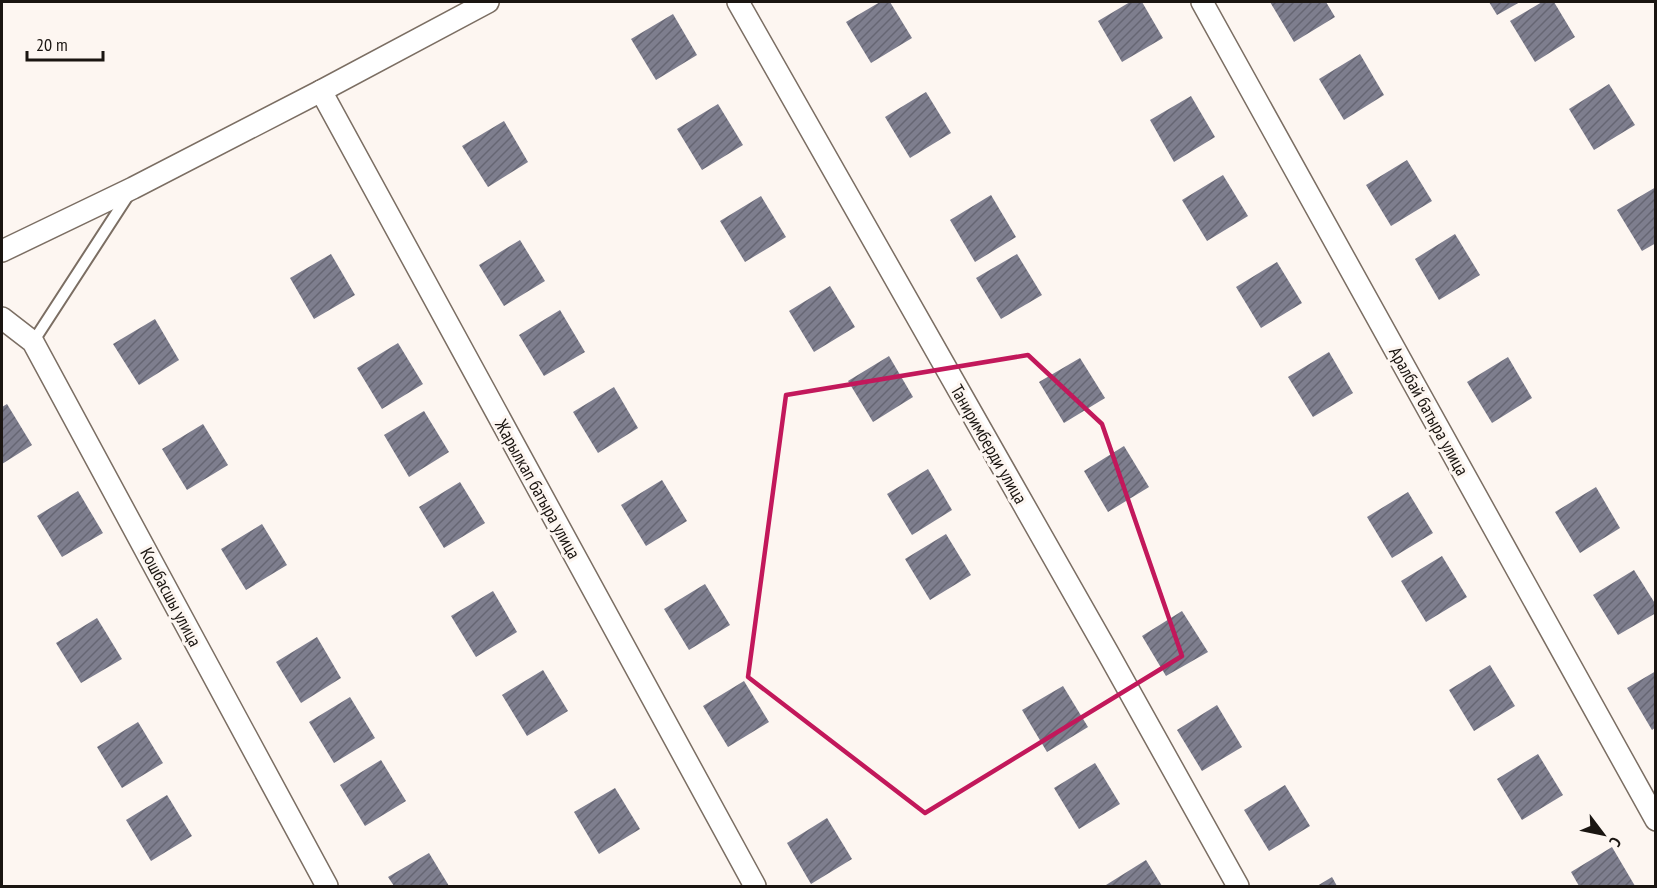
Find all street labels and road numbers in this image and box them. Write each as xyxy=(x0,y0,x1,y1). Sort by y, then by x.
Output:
street label: Аралбай батыра улица xyxy=(1384,343,1474,479)
street label: Таниримберди улица xyxy=(946,380,1032,508)
street label: Жарылкап батыра улица xyxy=(490,414,586,563)
street label: Кошбасшы улица xyxy=(135,544,207,650)

